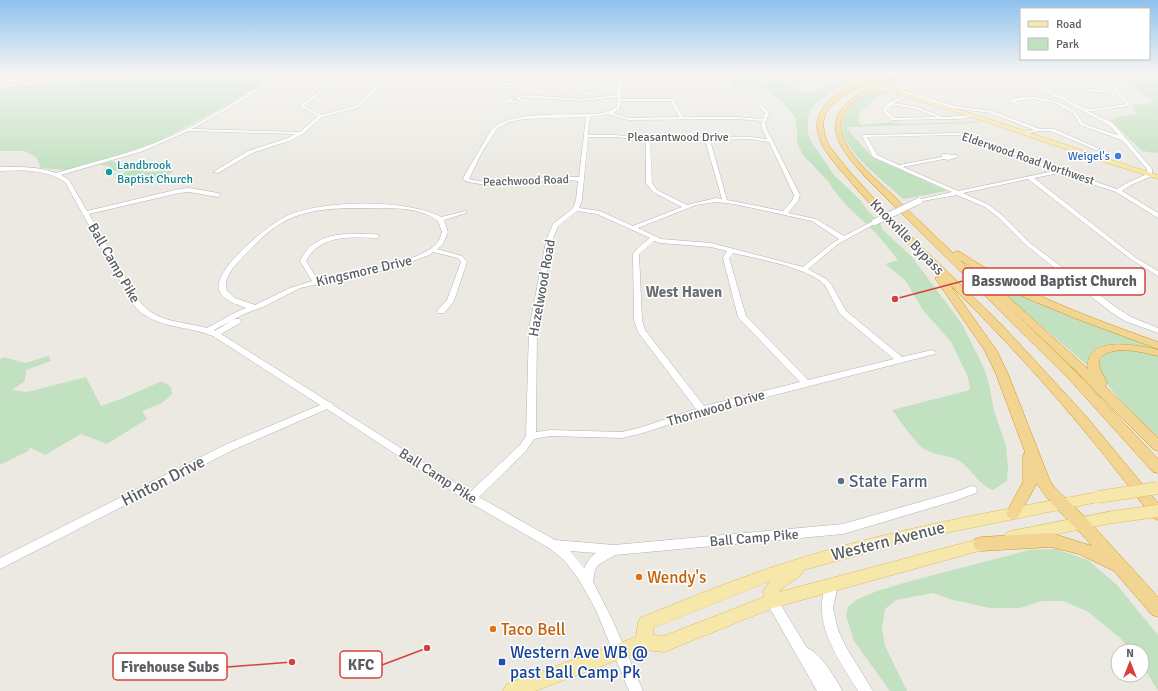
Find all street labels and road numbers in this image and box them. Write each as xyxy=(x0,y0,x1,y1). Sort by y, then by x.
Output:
street label: Elderwood Road Northwest xyxy=(960,129,1096,189)
street label: Pleasantwood Drive xyxy=(627,130,729,145)
street label: Peachwood Road xyxy=(483,172,569,190)
street label: Knoxville Bypass xyxy=(866,195,948,279)
street label: Ball Camp Pike xyxy=(84,220,144,306)
street label: Hazelwood Road xyxy=(525,238,559,338)
street label: Kingsmore Drive xyxy=(314,252,414,290)
street label: Thornwood Drive xyxy=(665,386,767,430)
street label: Ball Camp Pike xyxy=(396,445,480,507)
street label: Hinton Drive xyxy=(118,451,208,511)
street label: Western Avenue xyxy=(829,517,947,565)
street label: Ball Camp Pike xyxy=(709,526,799,550)

